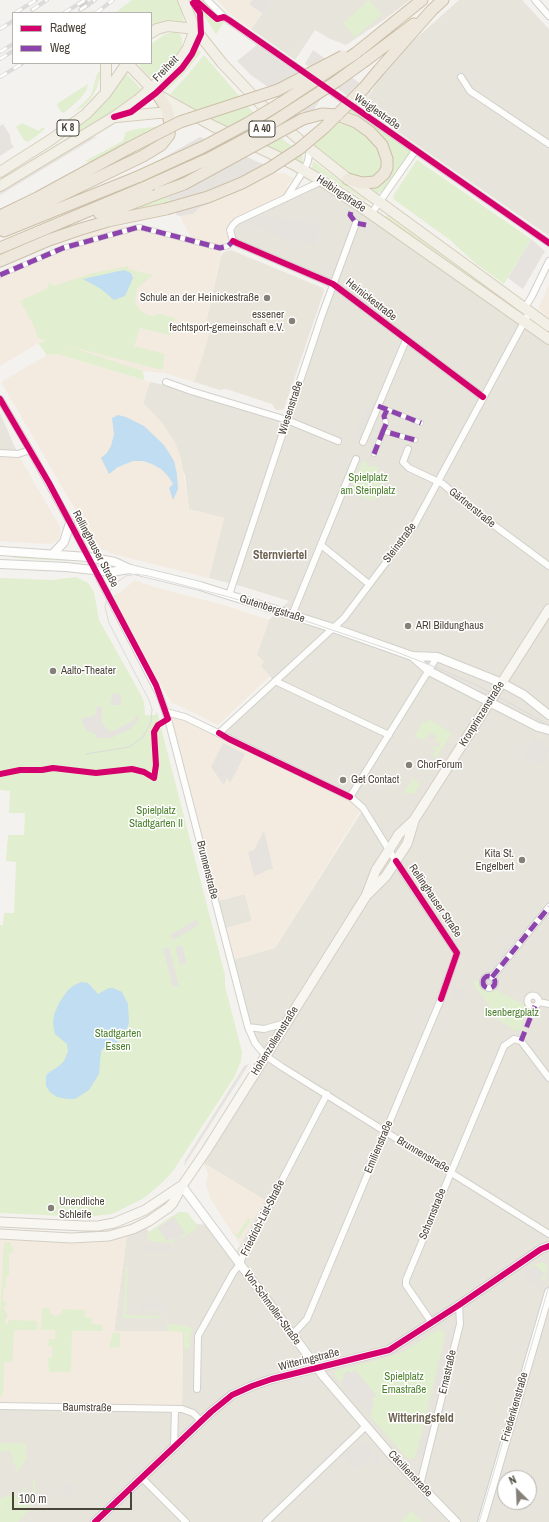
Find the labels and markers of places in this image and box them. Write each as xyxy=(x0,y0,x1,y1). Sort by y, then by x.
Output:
place label: Schule an der Heinickestraße xyxy=(140,291,259,305)
marker: Schule an der Heinickestraße xyxy=(262,293,272,303)
place label: essener fechtsport-gemeinschaft e.V. xyxy=(170,308,284,334)
marker: essener fechtsport-gemeinschaft e.V. xyxy=(287,316,297,326)
place label: ARI Bildunghaus xyxy=(416,619,484,633)
marker: ARI Bildunghaus xyxy=(403,621,413,631)
place label: Aalto-Theater xyxy=(61,664,116,678)
marker: Aalto-Theater xyxy=(48,666,58,676)
place label: ChorForum xyxy=(417,758,462,772)
marker: ChorForum xyxy=(404,760,414,770)
place label: Get Contact xyxy=(351,773,399,787)
marker: Get Contact xyxy=(338,775,348,785)
place label: Kita St. Engelbert xyxy=(475,847,514,873)
marker: Kita St. Engelbert xyxy=(517,855,527,865)
place label: Unendliche Schleife xyxy=(59,1195,105,1221)
marker: Unendliche Schleife xyxy=(46,1203,56,1213)

